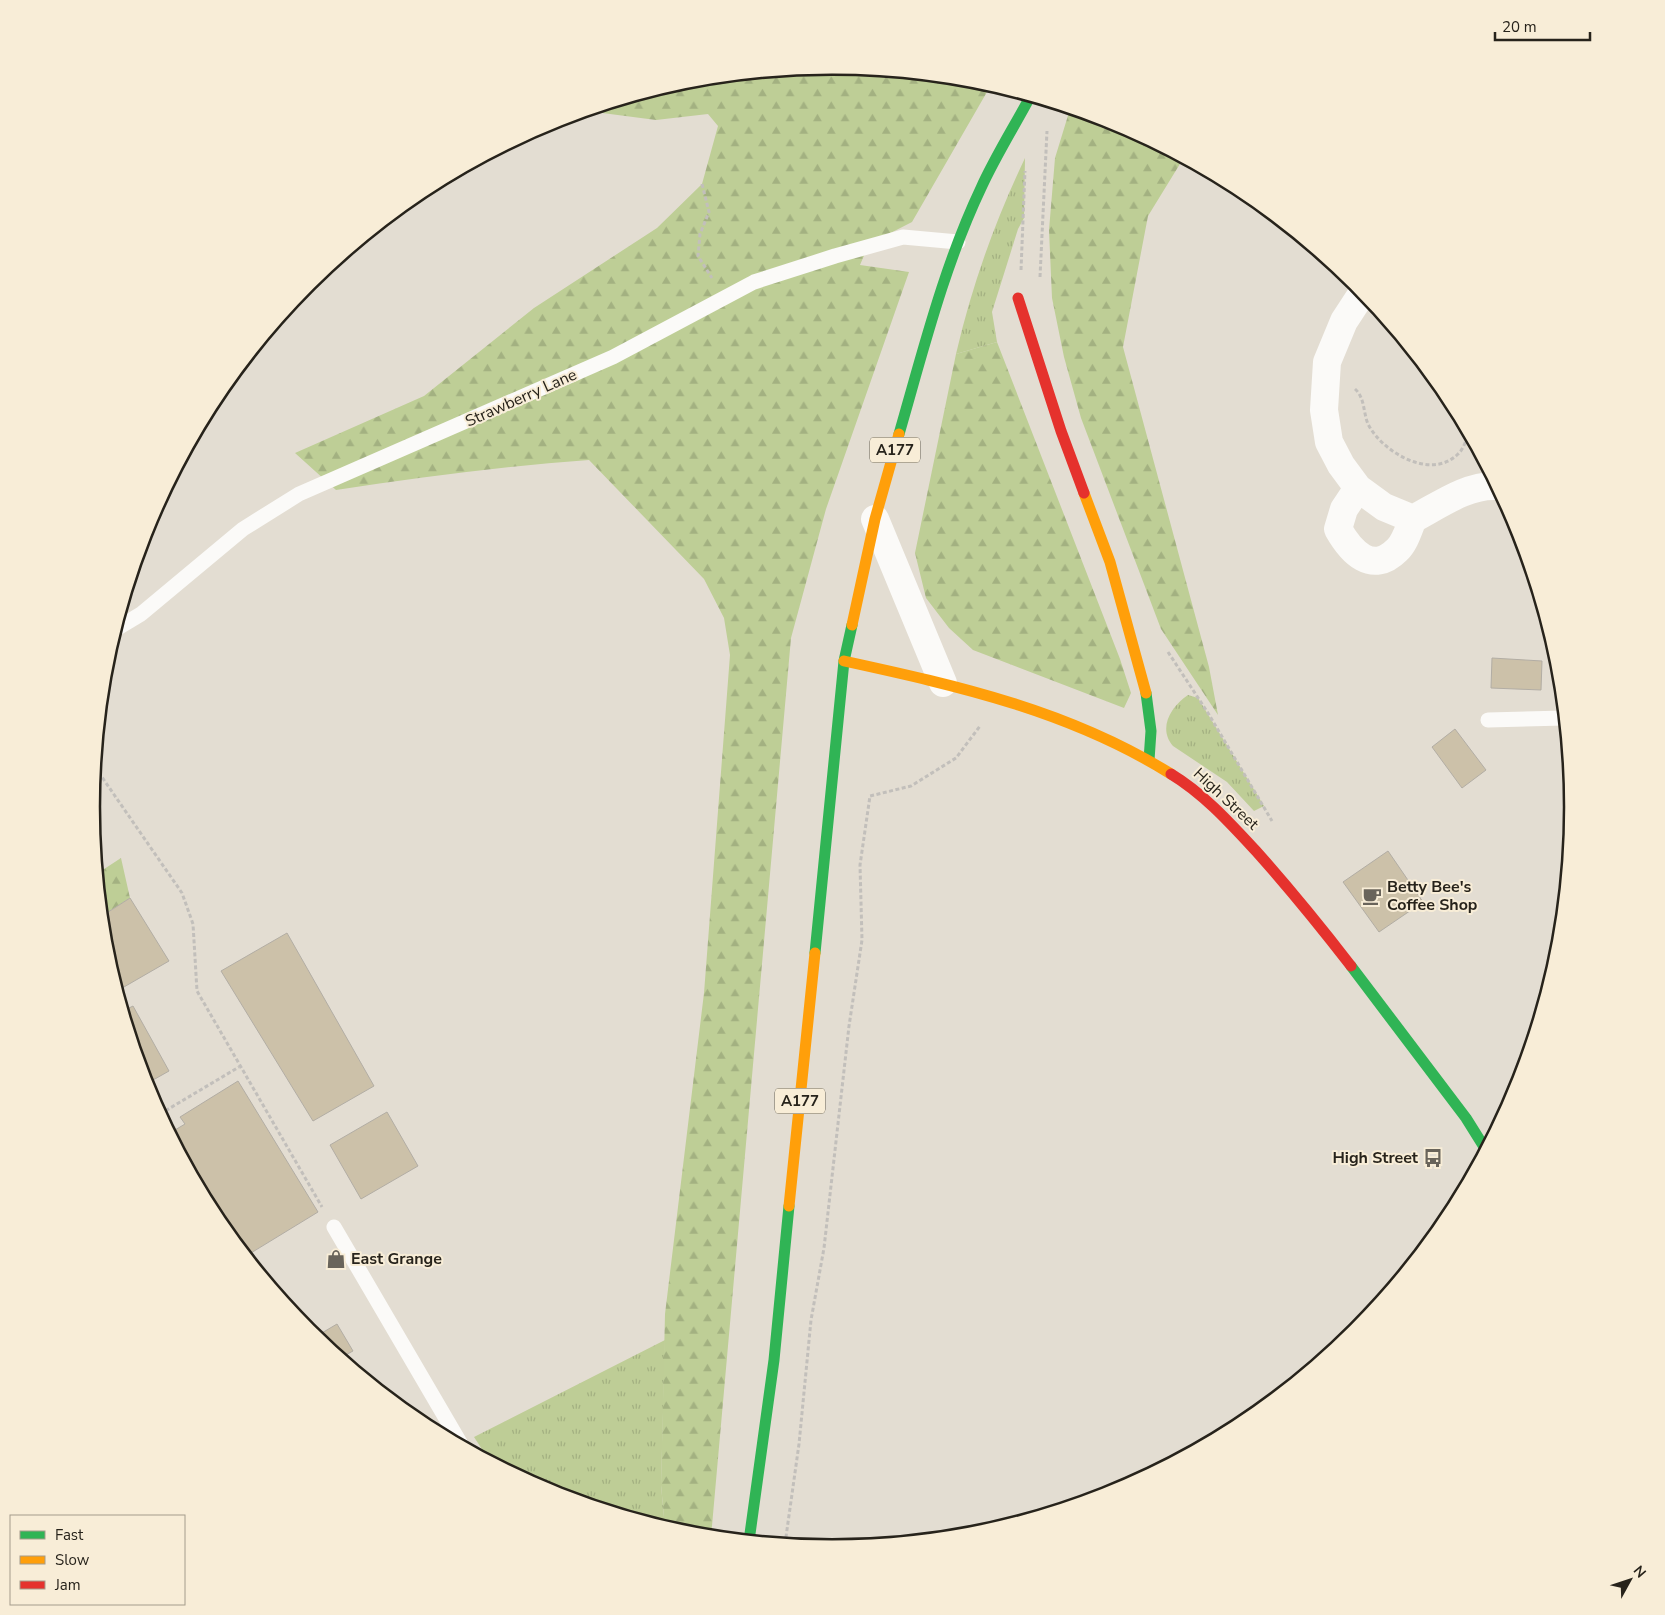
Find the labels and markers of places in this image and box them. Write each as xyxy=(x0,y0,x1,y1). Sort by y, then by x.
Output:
place label: Betty Bee's Coffee Shop xyxy=(1387,876,1477,916)
cafe icon: Betty Bee's Coffee Shop xyxy=(1361,885,1383,907)
place label: High Street xyxy=(1332,1147,1419,1169)
bus stop icon: High Street xyxy=(1422,1147,1444,1169)
shop icon: East Grange xyxy=(325,1248,347,1270)
place label: East Grange xyxy=(351,1248,442,1270)

